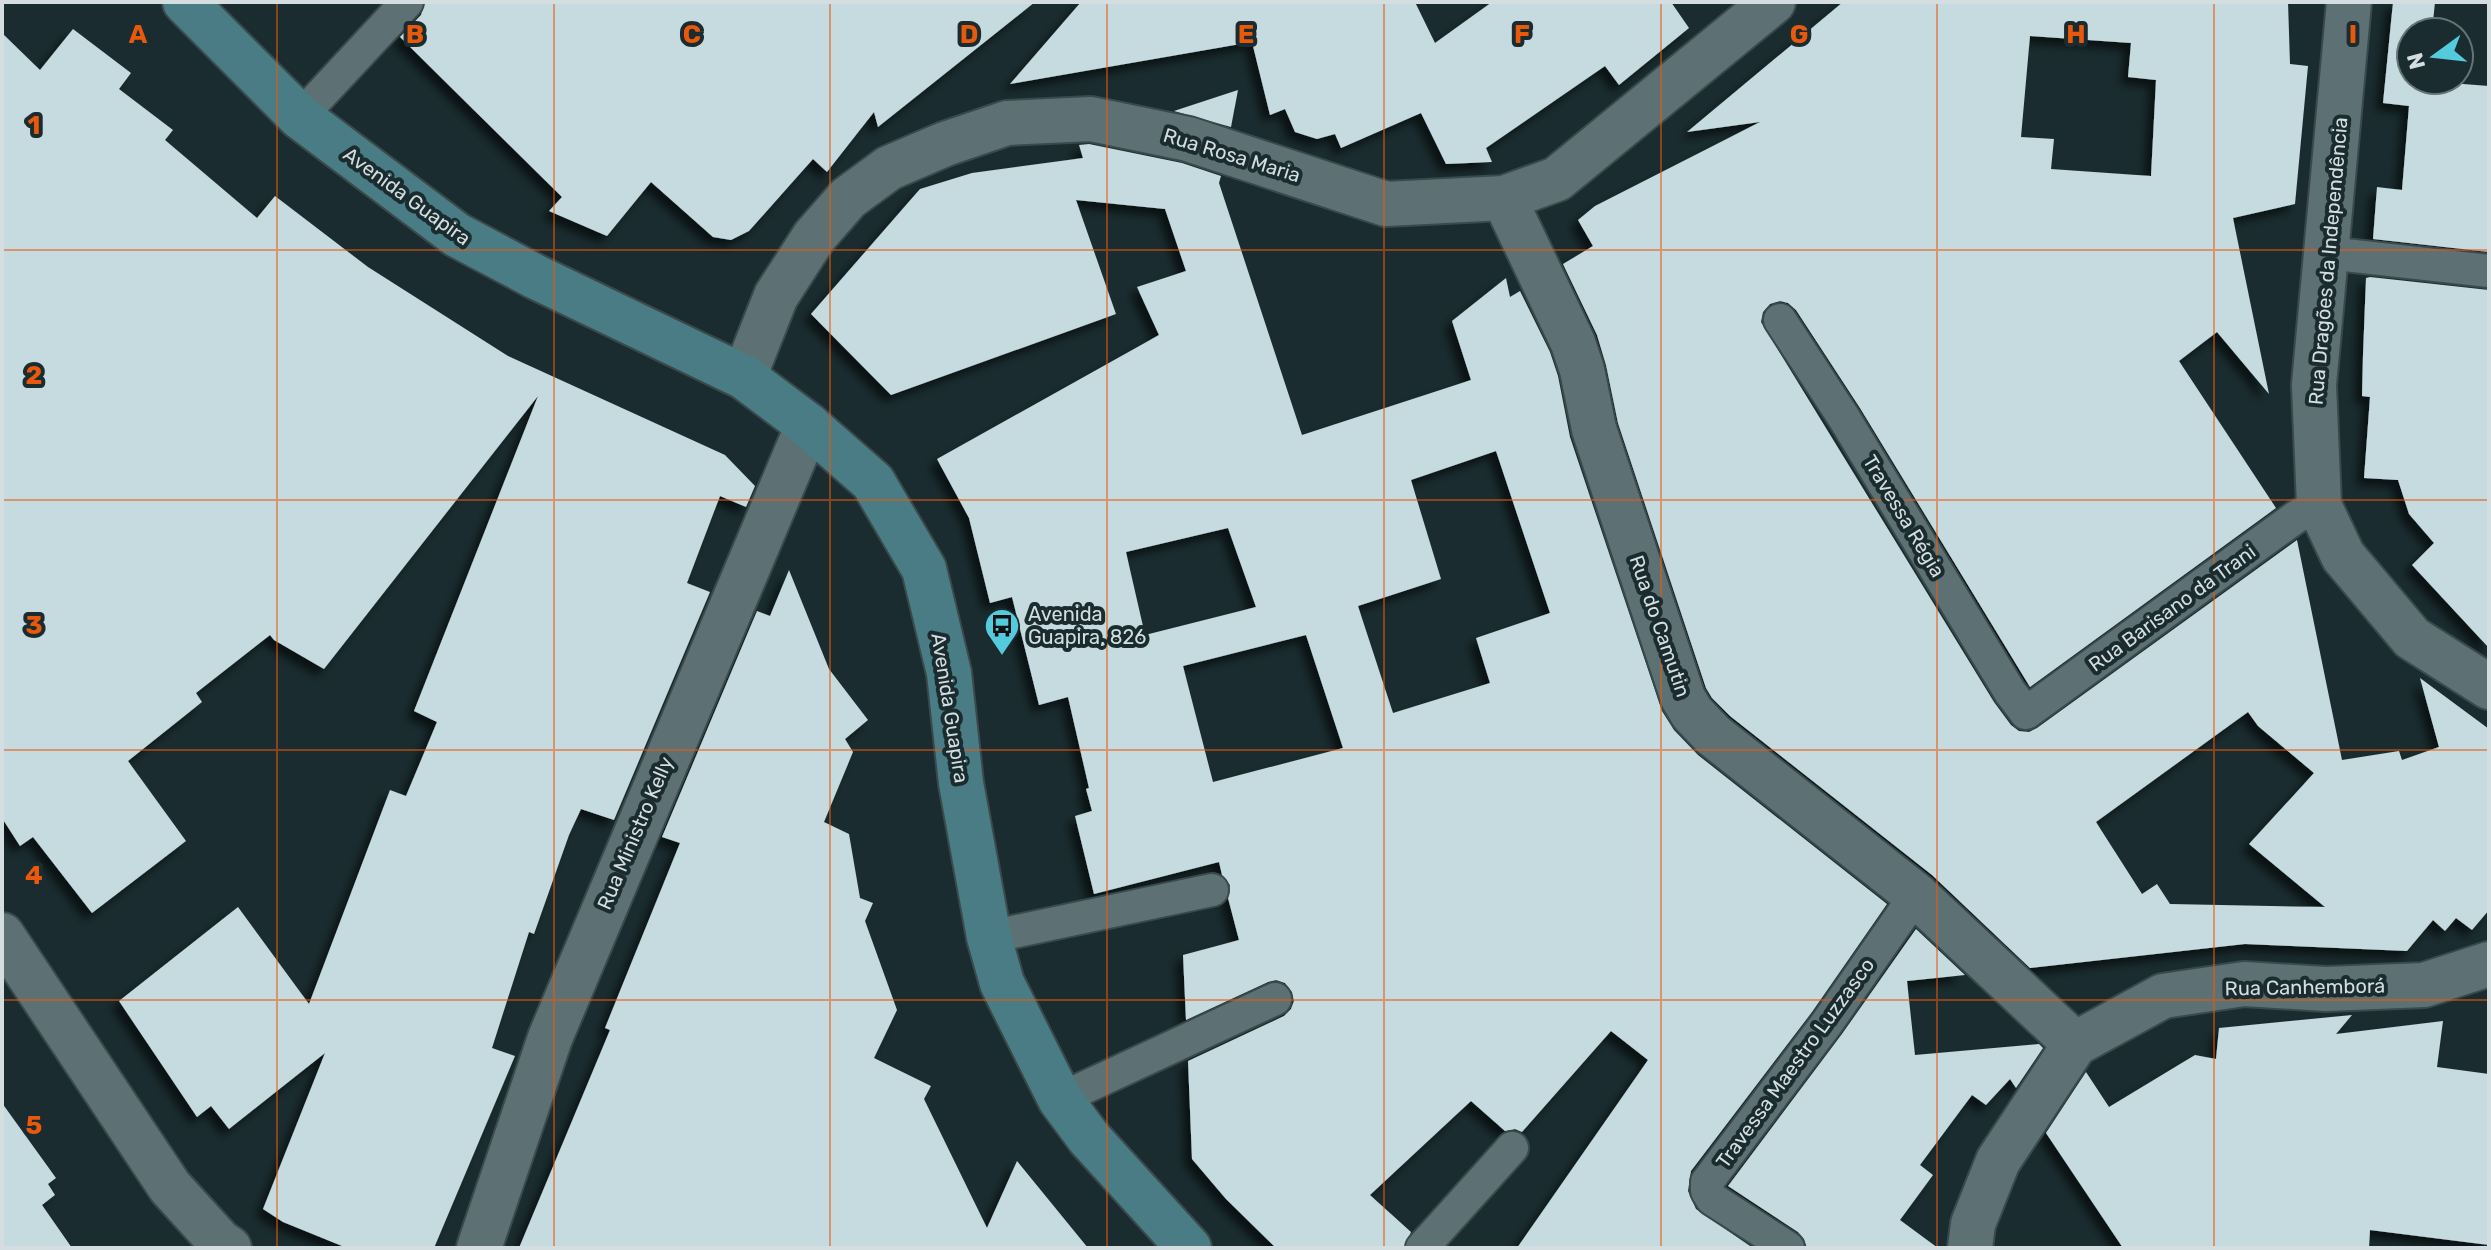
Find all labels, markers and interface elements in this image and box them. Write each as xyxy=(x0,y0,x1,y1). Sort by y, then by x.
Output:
north arrow xyxy=(2395,16,2475,96)
text: A xyxy=(129,19,148,50)
text: B xyxy=(406,19,424,50)
text: C xyxy=(683,19,701,50)
text: D xyxy=(960,19,978,50)
text: E xyxy=(1238,19,1254,50)
text: F xyxy=(1514,19,1530,50)
text: G xyxy=(1790,19,1808,50)
text: H xyxy=(2066,19,2086,50)
text: I xyxy=(2349,19,2357,50)
text: N xyxy=(2401,50,2431,72)
text: 1 xyxy=(28,110,40,141)
street label: Rua Dragões da Independência xyxy=(2303,116,2353,406)
street label: Rua Rosa Maria xyxy=(1161,123,1303,187)
street label: Avenida Guapira xyxy=(339,142,475,250)
text: 2 xyxy=(26,360,42,391)
street label: Travessa Régia xyxy=(1858,450,1950,582)
street label: Rua Barisano da Trani xyxy=(2084,539,2260,677)
street label: Rua do Camutin xyxy=(1625,552,1695,700)
place label: Avenida Guapira, 826 xyxy=(1028,602,1146,649)
bus stop icon: Avenida Guapira, 826 xyxy=(983,607,1021,657)
text: 3 xyxy=(25,610,43,641)
street label: Avenida Guapira xyxy=(926,631,974,785)
street label: Rua Ministro Kelly xyxy=(592,753,678,913)
text: 4 xyxy=(25,860,43,891)
street label: Travessa Maestro Luzzasco xyxy=(1711,953,1879,1173)
street label: Rua Canhemborá xyxy=(2225,974,2385,1000)
text: 5 xyxy=(26,1110,42,1141)

